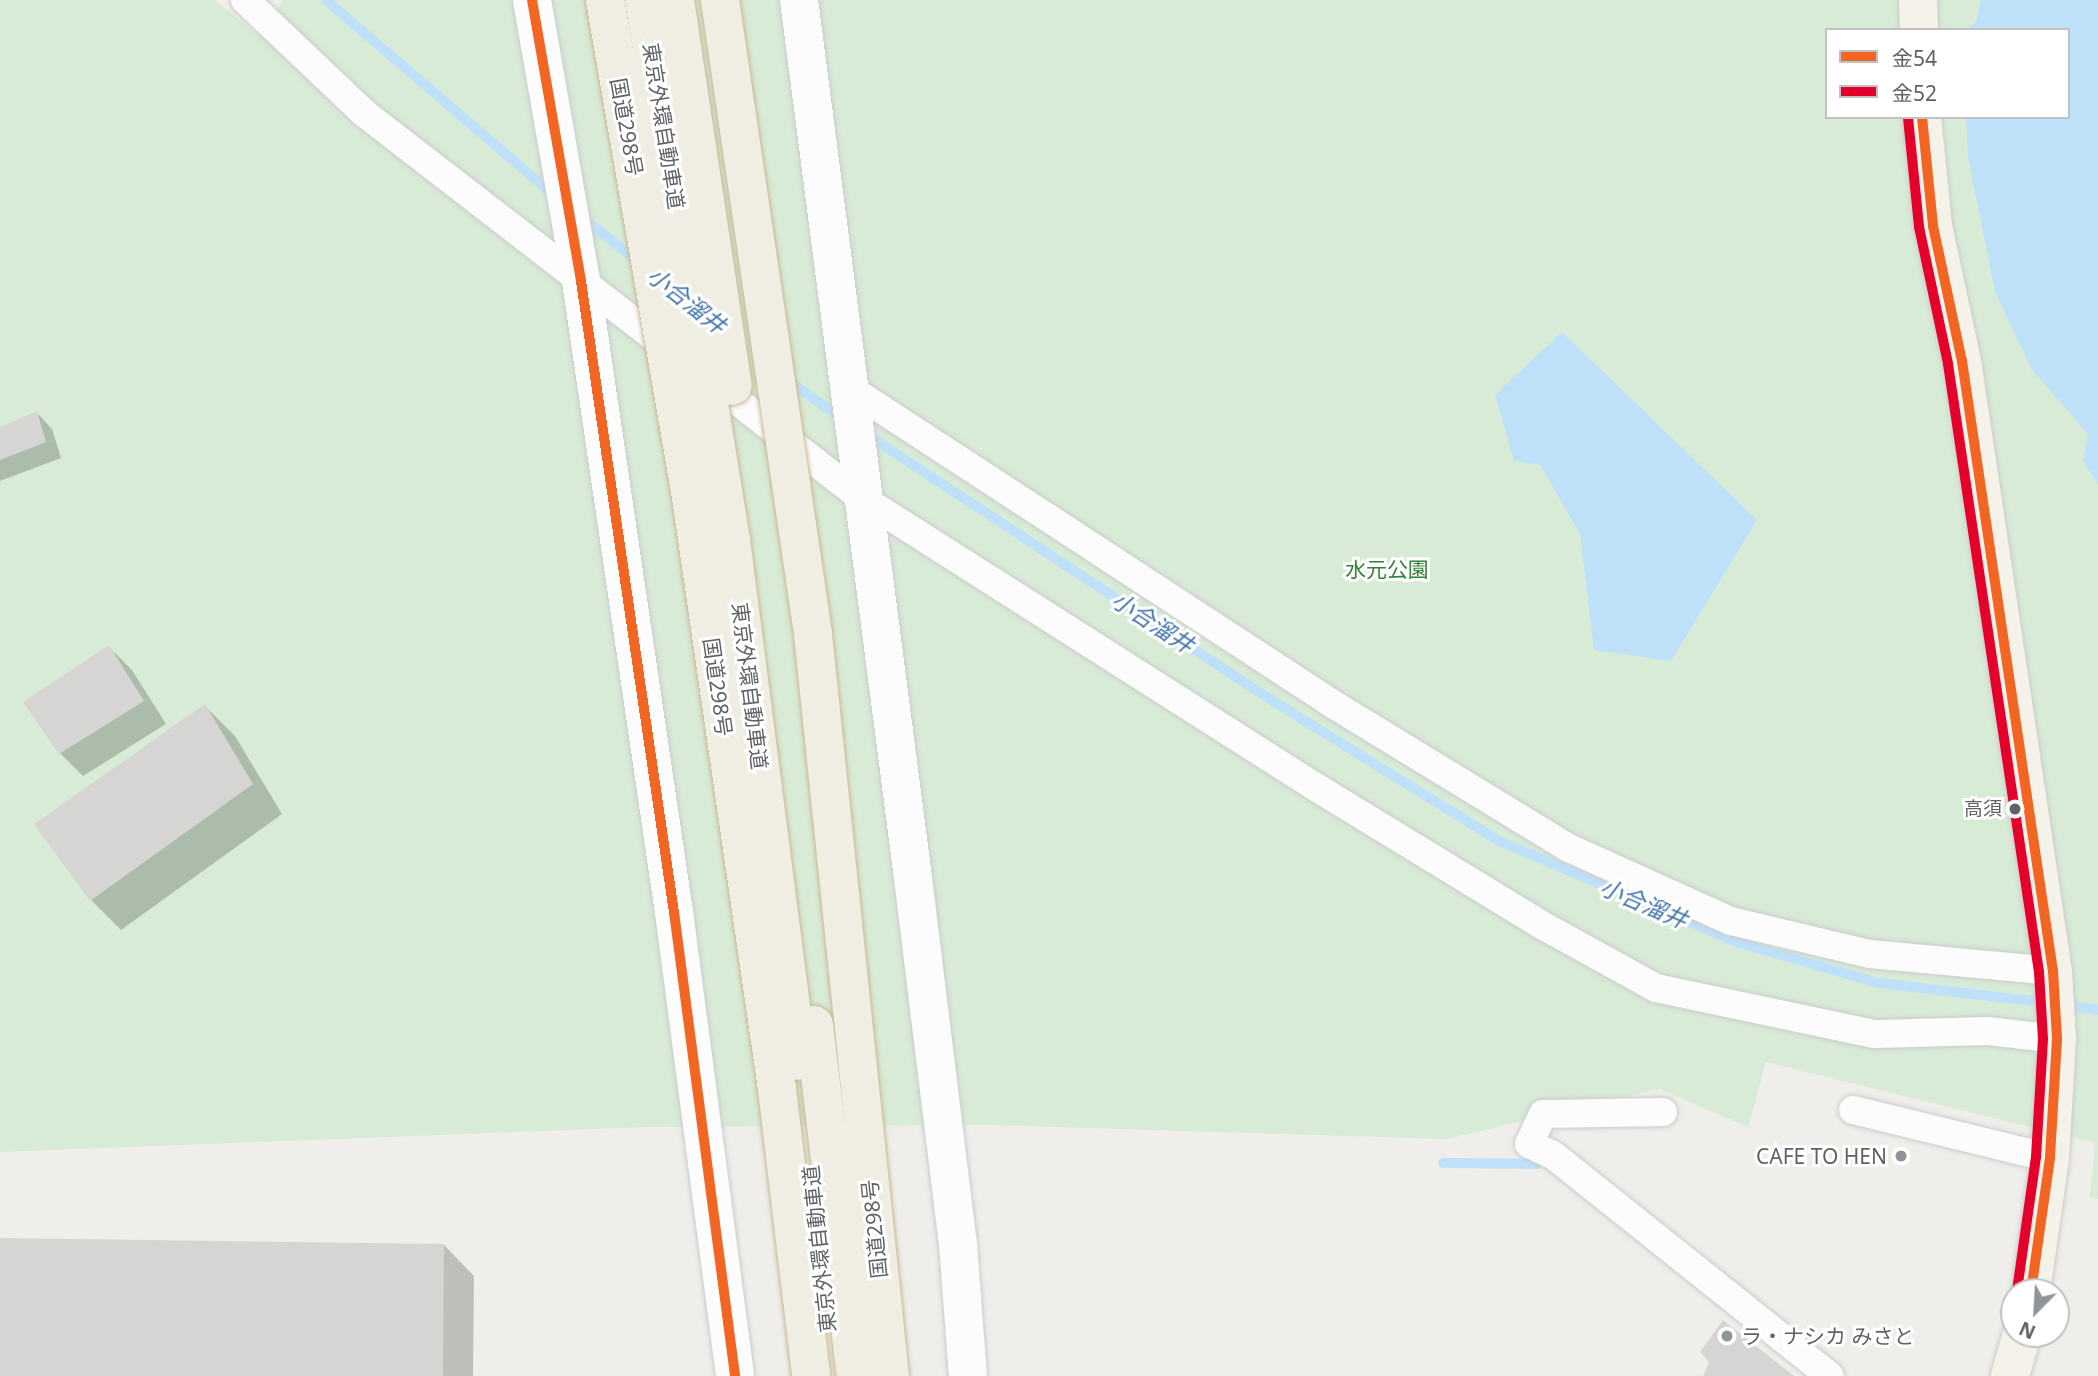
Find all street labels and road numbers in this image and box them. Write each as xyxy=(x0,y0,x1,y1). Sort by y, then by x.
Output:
street label: 東京外環自動車道 xyxy=(638,41,690,211)
street label: 国道298号 xyxy=(606,76,648,178)
street label: 東京外環自動車道 xyxy=(727,601,773,771)
street label: 国道298号 xyxy=(699,636,737,738)
street label: 東京外環自動車道 xyxy=(798,1164,840,1334)
street label: 国道298号 xyxy=(856,1178,892,1280)

